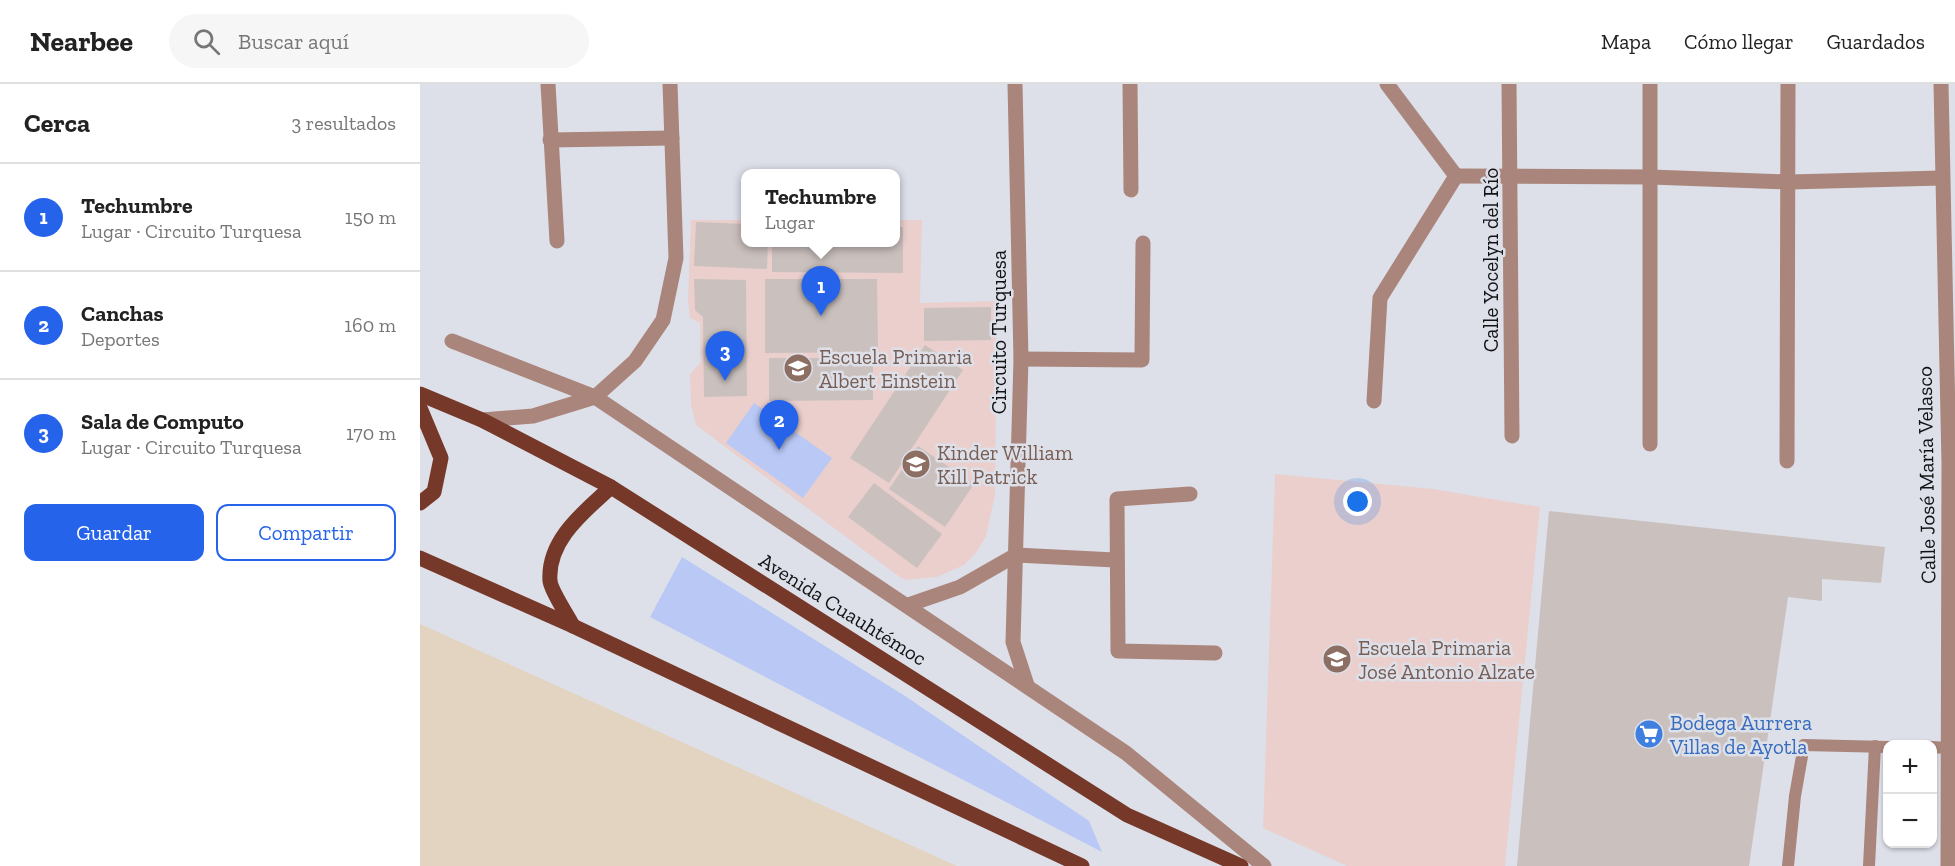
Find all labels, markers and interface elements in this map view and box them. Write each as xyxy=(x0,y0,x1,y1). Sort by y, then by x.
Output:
search box xyxy=(169,14,589,68)
text: Nearbee xyxy=(30,25,133,58)
icon: search xyxy=(190,25,223,58)
text: Buscar aquí xyxy=(238,28,349,55)
text: Mapa xyxy=(1601,29,1651,54)
text: Cómo llegar xyxy=(1684,29,1794,54)
text: Guardados xyxy=(1827,29,1925,54)
text: Cerca xyxy=(24,107,90,139)
text: 3 resultados xyxy=(292,111,396,135)
street label: Calle Yocelyn del Río xyxy=(1478,168,1503,352)
popup xyxy=(741,169,900,247)
text: Techumbre xyxy=(765,183,876,210)
text: Techumbre xyxy=(81,192,193,219)
text: 1 xyxy=(39,205,48,229)
text: 150 m xyxy=(345,205,396,229)
text: Lugar xyxy=(765,210,816,234)
text: Lugar · Circuito Turquesa xyxy=(81,219,302,243)
street label: Circuito Turquesa xyxy=(986,250,1011,414)
pin: 1 xyxy=(802,266,840,316)
text: Canchas xyxy=(81,300,164,327)
text: 2 xyxy=(38,313,49,337)
text: 160 m xyxy=(344,313,396,337)
text: Deportes xyxy=(81,327,160,351)
pin: 3 xyxy=(706,332,744,381)
place label: Escuela Primaria Albert Einstein xyxy=(819,344,972,393)
school or university icon: Escuela Primaria Albert Einstein xyxy=(782,352,814,384)
street label: Calle José María Velasco xyxy=(1912,366,1940,584)
pin: 2 xyxy=(760,400,798,450)
text: Sala de Computo xyxy=(81,408,244,435)
text: 3 xyxy=(38,421,49,445)
text: 170 m xyxy=(346,421,396,445)
text: Lugar · Circuito Turquesa xyxy=(81,435,302,459)
place label: Kinder William Kill Patrick xyxy=(937,440,1073,489)
school or university icon: Kinder William Kill Patrick xyxy=(900,448,932,480)
your location xyxy=(1343,487,1372,516)
button: Guardar xyxy=(24,504,204,561)
button: Compartir xyxy=(216,504,396,561)
street label: Avenida Cuauhtémoc xyxy=(755,547,931,671)
place label: Escuela Primaria José Antonio Alzate xyxy=(1358,635,1535,684)
school or university icon: Escuela Primaria José Antonio Alzate xyxy=(1321,643,1353,675)
place label: Bodega Aurrera Villas de Ayotla xyxy=(1669,710,1812,759)
supermarket icon: Bodega Aurrera Villas de Ayotla xyxy=(1633,718,1665,750)
map controls xyxy=(1883,740,1937,848)
button: + xyxy=(1883,740,1937,794)
button: − xyxy=(1883,794,1937,848)

